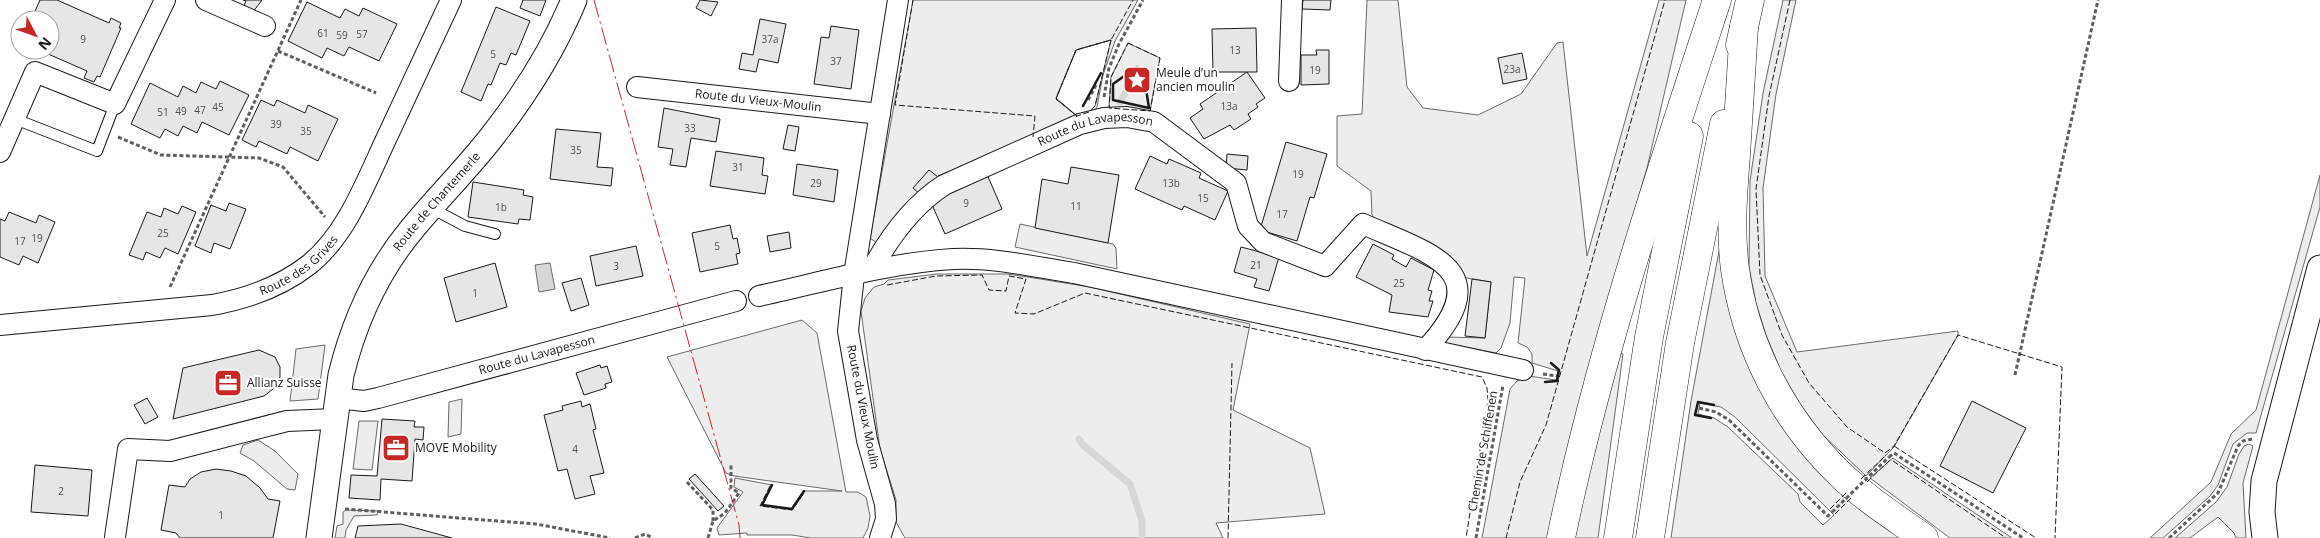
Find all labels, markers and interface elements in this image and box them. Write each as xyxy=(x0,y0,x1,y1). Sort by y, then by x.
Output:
north arrow xyxy=(10,10,60,60)
house number: 61 xyxy=(317,26,329,40)
house number: 57 xyxy=(356,27,368,41)
house number: 59 xyxy=(336,28,348,42)
house number: 9 xyxy=(80,32,86,46)
house number: 37a xyxy=(762,32,779,46)
text: N xyxy=(34,33,56,54)
house number: 13 xyxy=(1229,43,1241,57)
house number: 5 xyxy=(490,47,496,61)
house number: 37 xyxy=(830,54,842,68)
house number: 23a xyxy=(1504,62,1521,76)
house number: 19 xyxy=(1309,63,1321,77)
place label: Meule d’un ancien moulin xyxy=(1156,64,1235,95)
place icon: Meule d’un ancien moulin xyxy=(1122,65,1152,95)
street label: Route du Vieux-Moulin xyxy=(694,85,822,115)
house number: 13a xyxy=(1221,99,1238,113)
house number: 45 xyxy=(212,100,224,114)
house number: 47 xyxy=(194,103,206,117)
house number: 49 xyxy=(175,104,187,118)
house number: 51 xyxy=(157,105,169,119)
street label: Route du Lavapesson xyxy=(1035,108,1155,150)
house number: 39 xyxy=(270,117,282,131)
house number: 33 xyxy=(684,121,696,135)
house number: 35 xyxy=(300,124,312,138)
house number: 35 xyxy=(570,143,582,157)
street label: Route de Chantemerle xyxy=(389,148,484,254)
house number: 31 xyxy=(732,160,744,174)
house number: 19 xyxy=(1292,167,1304,181)
house number: 29 xyxy=(810,176,822,190)
house number: 13b xyxy=(1162,176,1180,190)
house number: 15 xyxy=(1197,191,1209,205)
house number: 9 xyxy=(963,196,969,210)
house number: 11 xyxy=(1070,199,1082,213)
house number: 1b xyxy=(495,200,507,214)
house number: 17 xyxy=(1276,207,1288,221)
house number: 25 xyxy=(157,226,169,240)
house number: 19 xyxy=(31,231,43,245)
street label: Route des Grives xyxy=(257,231,342,299)
house number: 17 xyxy=(14,234,26,248)
house number: 5 xyxy=(714,239,720,253)
house number: 21 xyxy=(1250,258,1262,272)
house number: 3 xyxy=(613,259,619,273)
house number: 25 xyxy=(1393,276,1405,290)
house number: 1 xyxy=(472,286,478,300)
street label: Route du Lavapesson xyxy=(477,331,597,378)
street label: Route du Vieux Moulin xyxy=(843,343,884,471)
office icon: Allianz Suisse xyxy=(213,368,243,398)
place label: Allianz Suisse xyxy=(247,374,322,391)
street label: Chemin de Schiffenen xyxy=(1464,389,1502,513)
office icon: MOVE Mobility xyxy=(381,433,411,463)
place label: MOVE Mobility xyxy=(415,439,498,456)
house number: 4 xyxy=(572,442,578,456)
house number: 2 xyxy=(58,484,64,498)
house number: 1 xyxy=(218,508,224,522)

